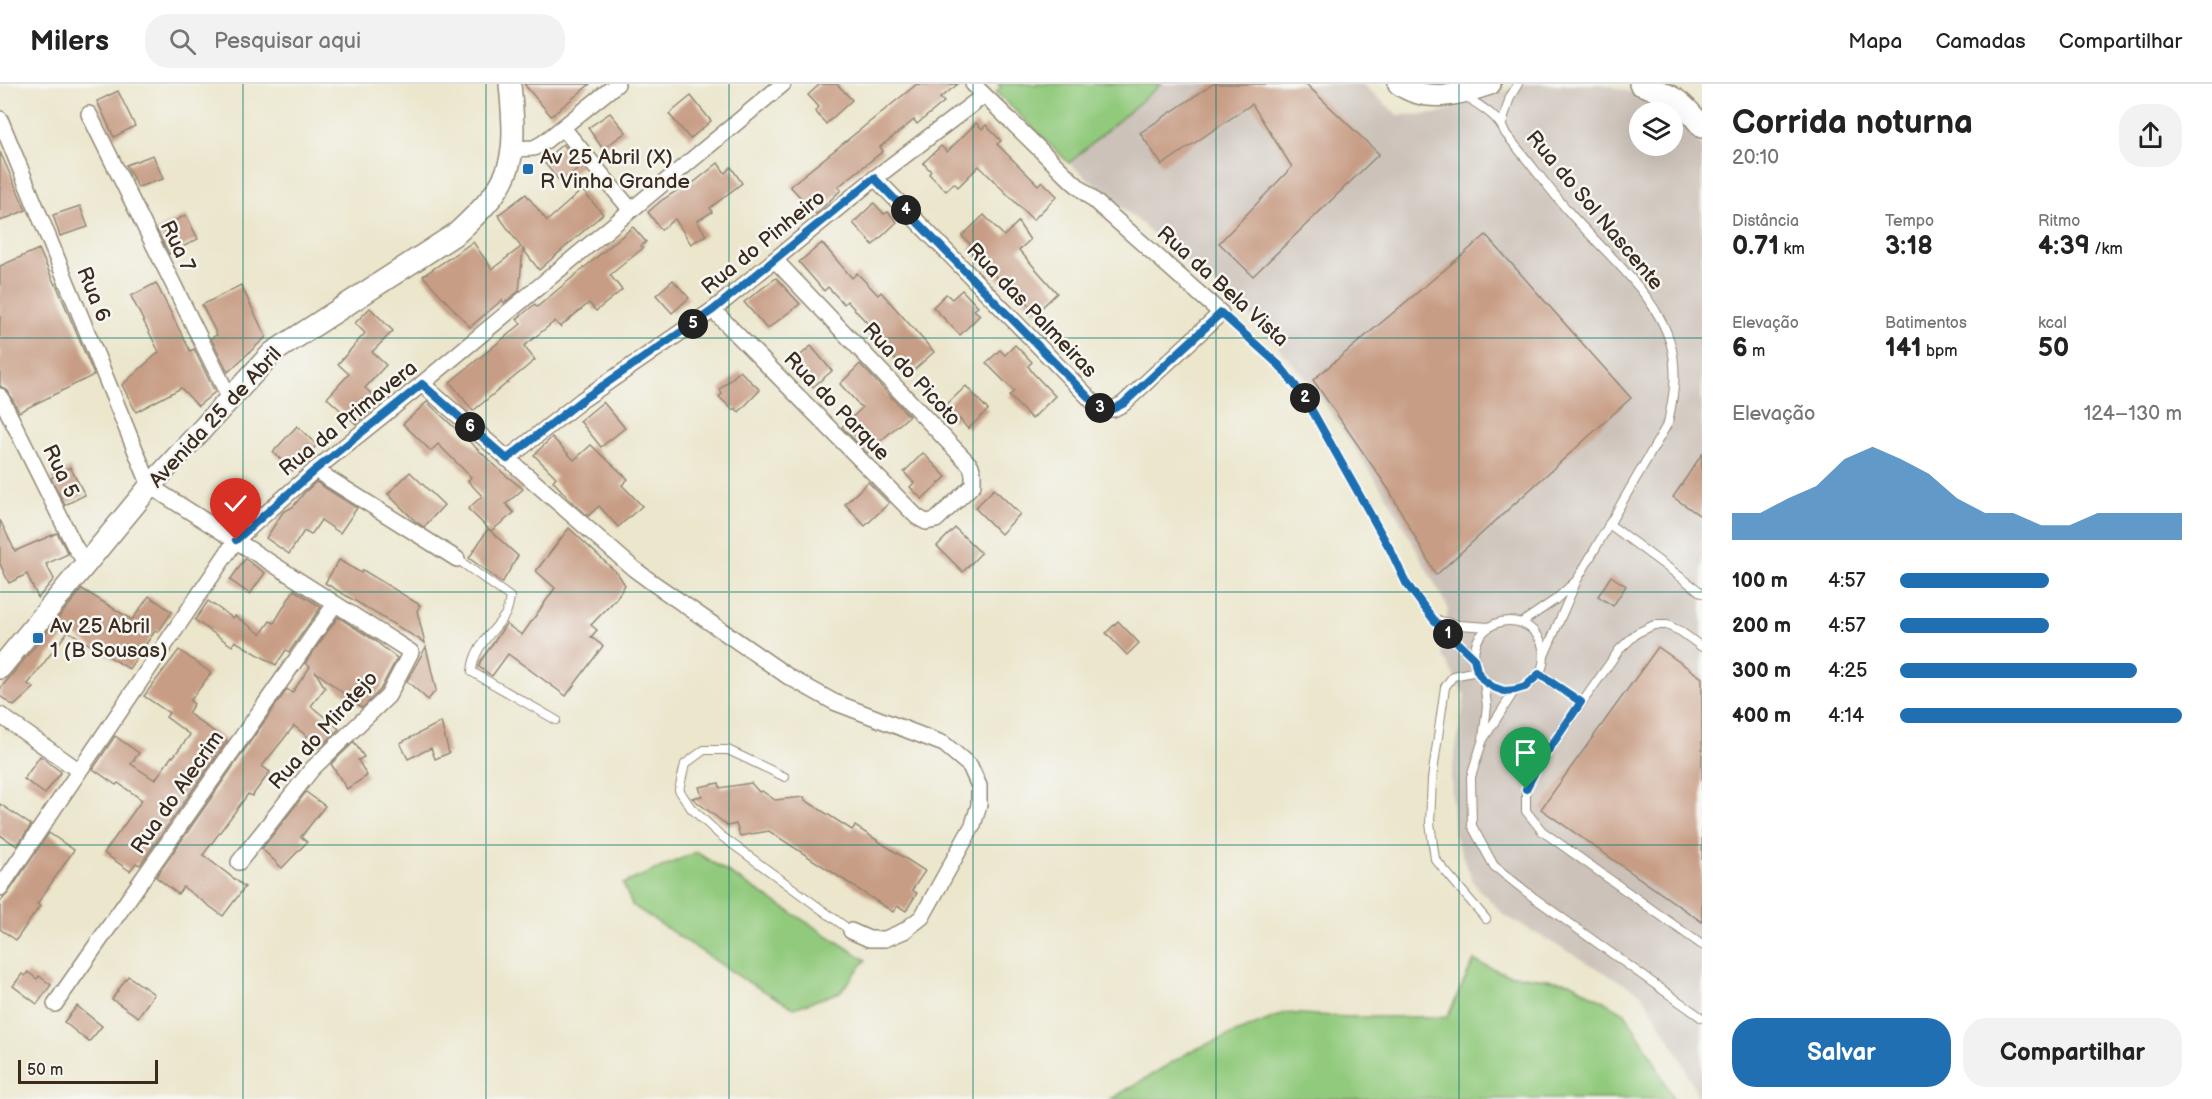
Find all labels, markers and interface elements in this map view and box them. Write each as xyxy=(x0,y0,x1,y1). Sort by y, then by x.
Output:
search box xyxy=(145,14,565,68)
text: Milers xyxy=(30,25,109,58)
icon: search xyxy=(166,25,199,58)
text: Pesquisar aqui xyxy=(214,28,361,55)
text: Mapa xyxy=(1848,29,1902,54)
text: Camadas xyxy=(1935,29,2026,54)
text: Compartilhar xyxy=(2059,29,2182,54)
map controls xyxy=(1629,102,1683,156)
button: layers xyxy=(1629,102,1683,156)
text: Corrida noturna xyxy=(1732,103,1973,143)
button: share xyxy=(2119,104,2182,167)
street label: Rua do Sol Nascente xyxy=(1521,126,1669,295)
place label: Av 25 Abril (X) R Vinha Grande xyxy=(540,145,690,194)
text: 20:10 xyxy=(1732,146,1779,170)
marker: Av 25 Abril (X) R Vinha Grande xyxy=(521,162,535,176)
street label: Rua do Pinheiro xyxy=(696,185,830,300)
pin: 4 xyxy=(891,195,921,225)
text: 4 xyxy=(901,200,911,219)
text: Distância xyxy=(1732,212,1799,231)
text: Tempo xyxy=(1885,212,1934,231)
text: Ritmo xyxy=(2038,212,2080,231)
street label: Rua 7 xyxy=(154,216,201,277)
street label: Rua da Bela Vista xyxy=(1152,221,1293,352)
text: 0.71 xyxy=(1732,231,1779,262)
text: 3:18 xyxy=(1885,231,1933,262)
text: 4:39 xyxy=(2038,231,2090,262)
street label: Rua das Palmeiras xyxy=(961,238,1102,383)
text: km xyxy=(1779,240,1805,259)
text: /km xyxy=(2090,240,2123,259)
street label: Rua 6 xyxy=(71,263,116,325)
pin: 5 xyxy=(678,309,708,339)
text: 5 xyxy=(688,314,698,333)
text: Elevação xyxy=(1732,314,1799,333)
text: Batimentos xyxy=(1885,314,1967,333)
text: kcal xyxy=(2038,314,2067,333)
street label: Rua do Picoto xyxy=(857,317,966,431)
text: 6 xyxy=(1732,333,1748,364)
text: 141 xyxy=(1885,333,1922,364)
text: 50 xyxy=(2038,333,2069,364)
street label: Avenida 25 de Abril xyxy=(144,342,287,493)
text: m xyxy=(1748,342,1765,361)
text: bpm xyxy=(1922,342,1958,361)
street label: Rua do Parque xyxy=(778,347,895,466)
street label: Rua da Primavera xyxy=(274,355,422,482)
pin: 2 xyxy=(1290,383,1320,413)
text: 2 xyxy=(1300,388,1310,407)
pin: 3 xyxy=(1085,393,1115,423)
text: 3 xyxy=(1095,398,1105,417)
text: Elevação xyxy=(1732,402,1815,426)
text: 124–130 m xyxy=(2084,402,2182,426)
pin: 6 xyxy=(455,412,485,442)
text: 6 xyxy=(465,417,475,436)
street label: Rua 5 xyxy=(37,440,84,502)
pin xyxy=(210,478,261,540)
icon: check xyxy=(219,487,252,520)
text: 100 m xyxy=(1732,569,1788,593)
text: 4:57 xyxy=(1828,569,1866,593)
place label: Av 25 Abril 1 (B Sousas) xyxy=(50,614,168,663)
text: 200 m xyxy=(1732,614,1791,638)
text: 4:57 xyxy=(1828,614,1866,638)
pin: 1 xyxy=(1433,619,1463,649)
text: 1 xyxy=(1445,624,1451,643)
marker: Av 25 Abril 1 (B Sousas) xyxy=(31,631,45,645)
text: 300 m xyxy=(1732,659,1791,683)
text: 4:25 xyxy=(1828,659,1868,683)
street label: Rua do Miratejo xyxy=(264,666,383,795)
text: 400 m xyxy=(1732,704,1791,728)
text: 4:14 xyxy=(1828,704,1864,728)
street label: Rua do Alecrim xyxy=(126,726,229,859)
pin xyxy=(1500,727,1551,789)
icon: arrive xyxy=(1509,736,1542,769)
button: Salvar xyxy=(1732,1018,1951,1087)
button: Compartilhar xyxy=(1963,1018,2182,1087)
scale bar xyxy=(18,1057,158,1084)
text: 50 m xyxy=(27,1061,63,1080)

